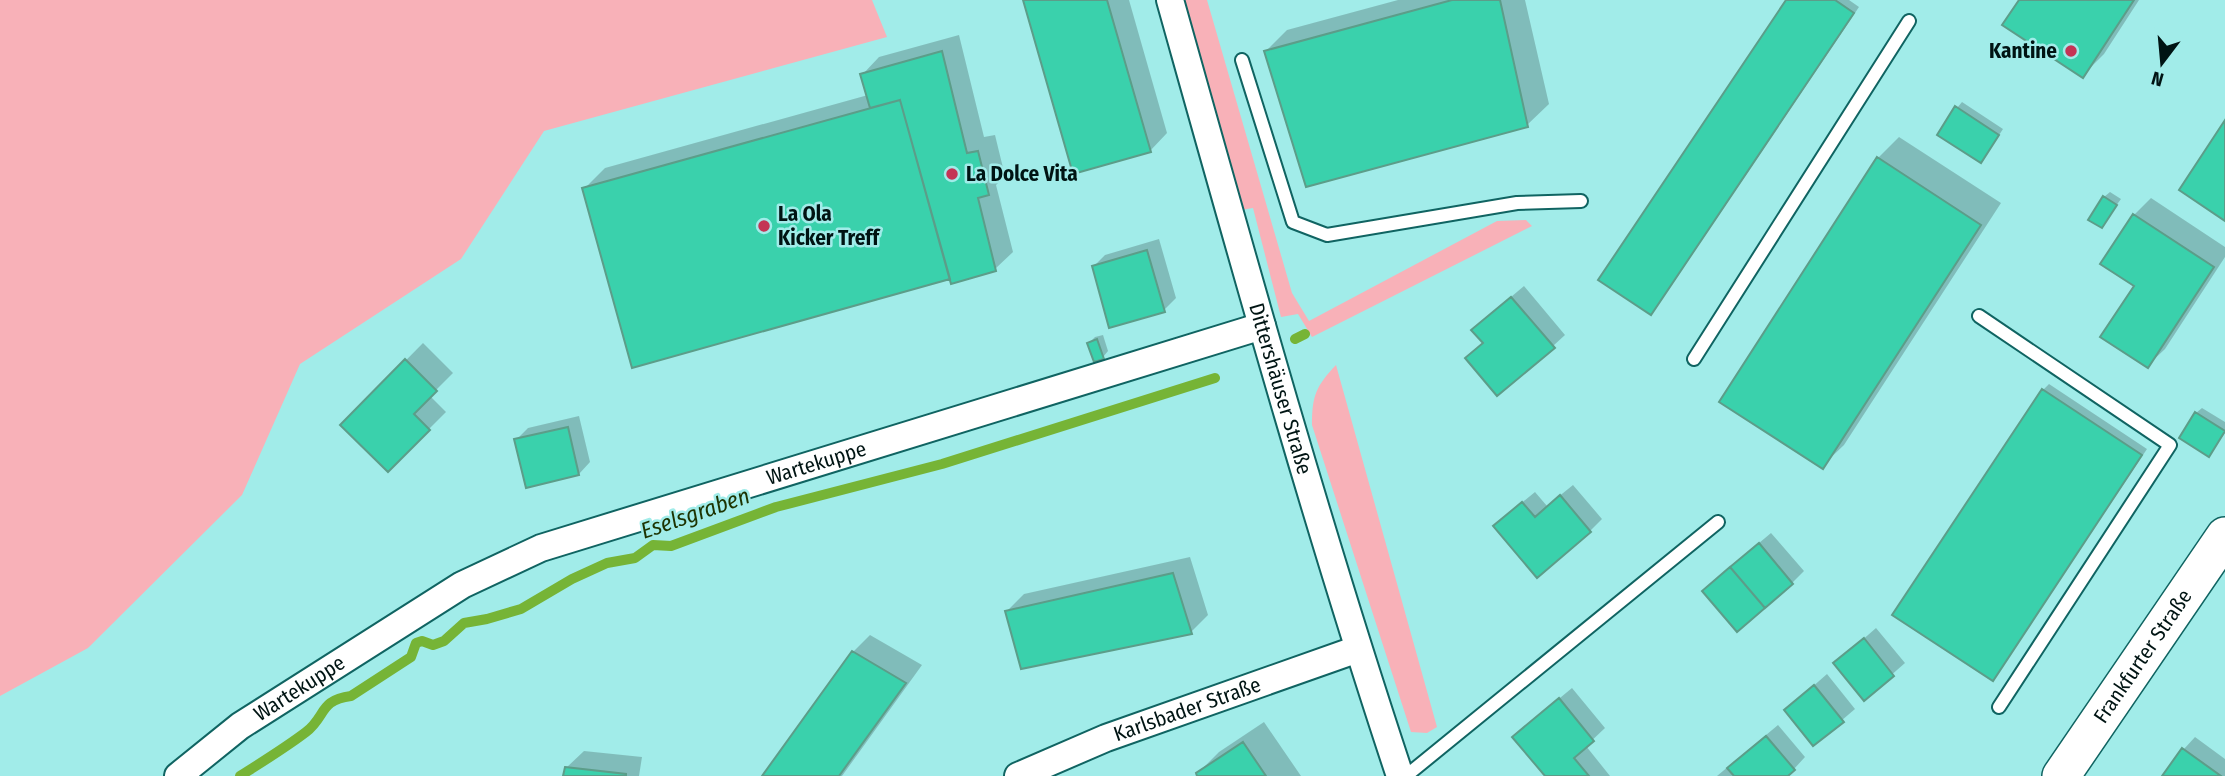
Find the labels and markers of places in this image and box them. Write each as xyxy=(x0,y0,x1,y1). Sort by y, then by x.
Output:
place label: Kantine xyxy=(1989,38,2057,64)
marker: Kantine xyxy=(2063,43,2079,59)
place label: La Dolce Vita xyxy=(966,161,1078,187)
marker: La Dolce Vita xyxy=(944,166,960,182)
place label: La Ola Kicker Treff xyxy=(778,201,881,251)
marker: La Ola Kicker Treff xyxy=(756,218,772,234)

